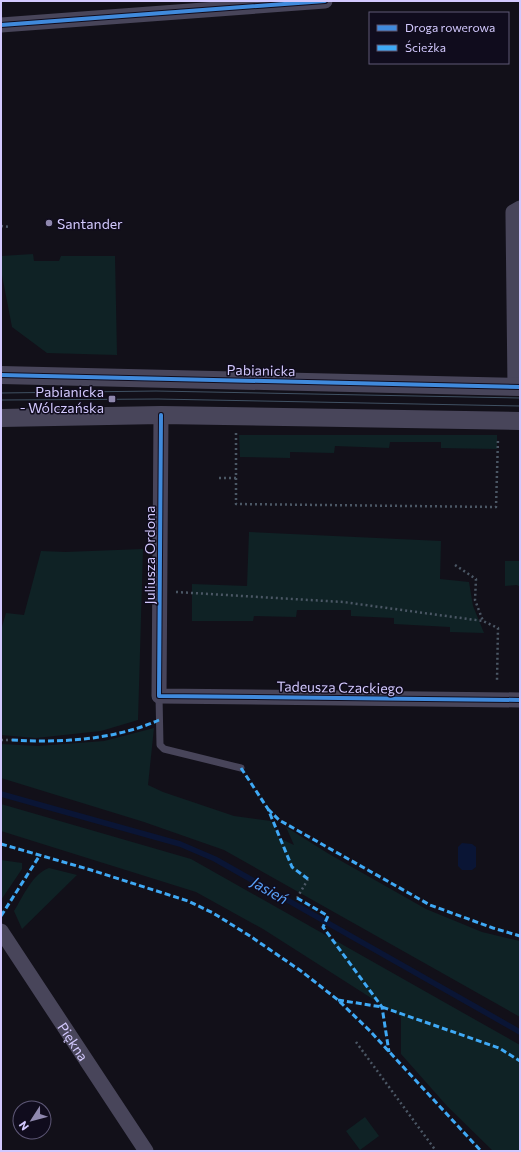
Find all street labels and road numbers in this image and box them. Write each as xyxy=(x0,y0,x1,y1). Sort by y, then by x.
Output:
street label: Pabianicka xyxy=(226,361,296,379)
street label: Juliusza Ordona xyxy=(141,506,158,604)
street label: Tadeusza Czackiego xyxy=(276,677,404,697)
street label: Piękna xyxy=(55,1019,93,1064)

